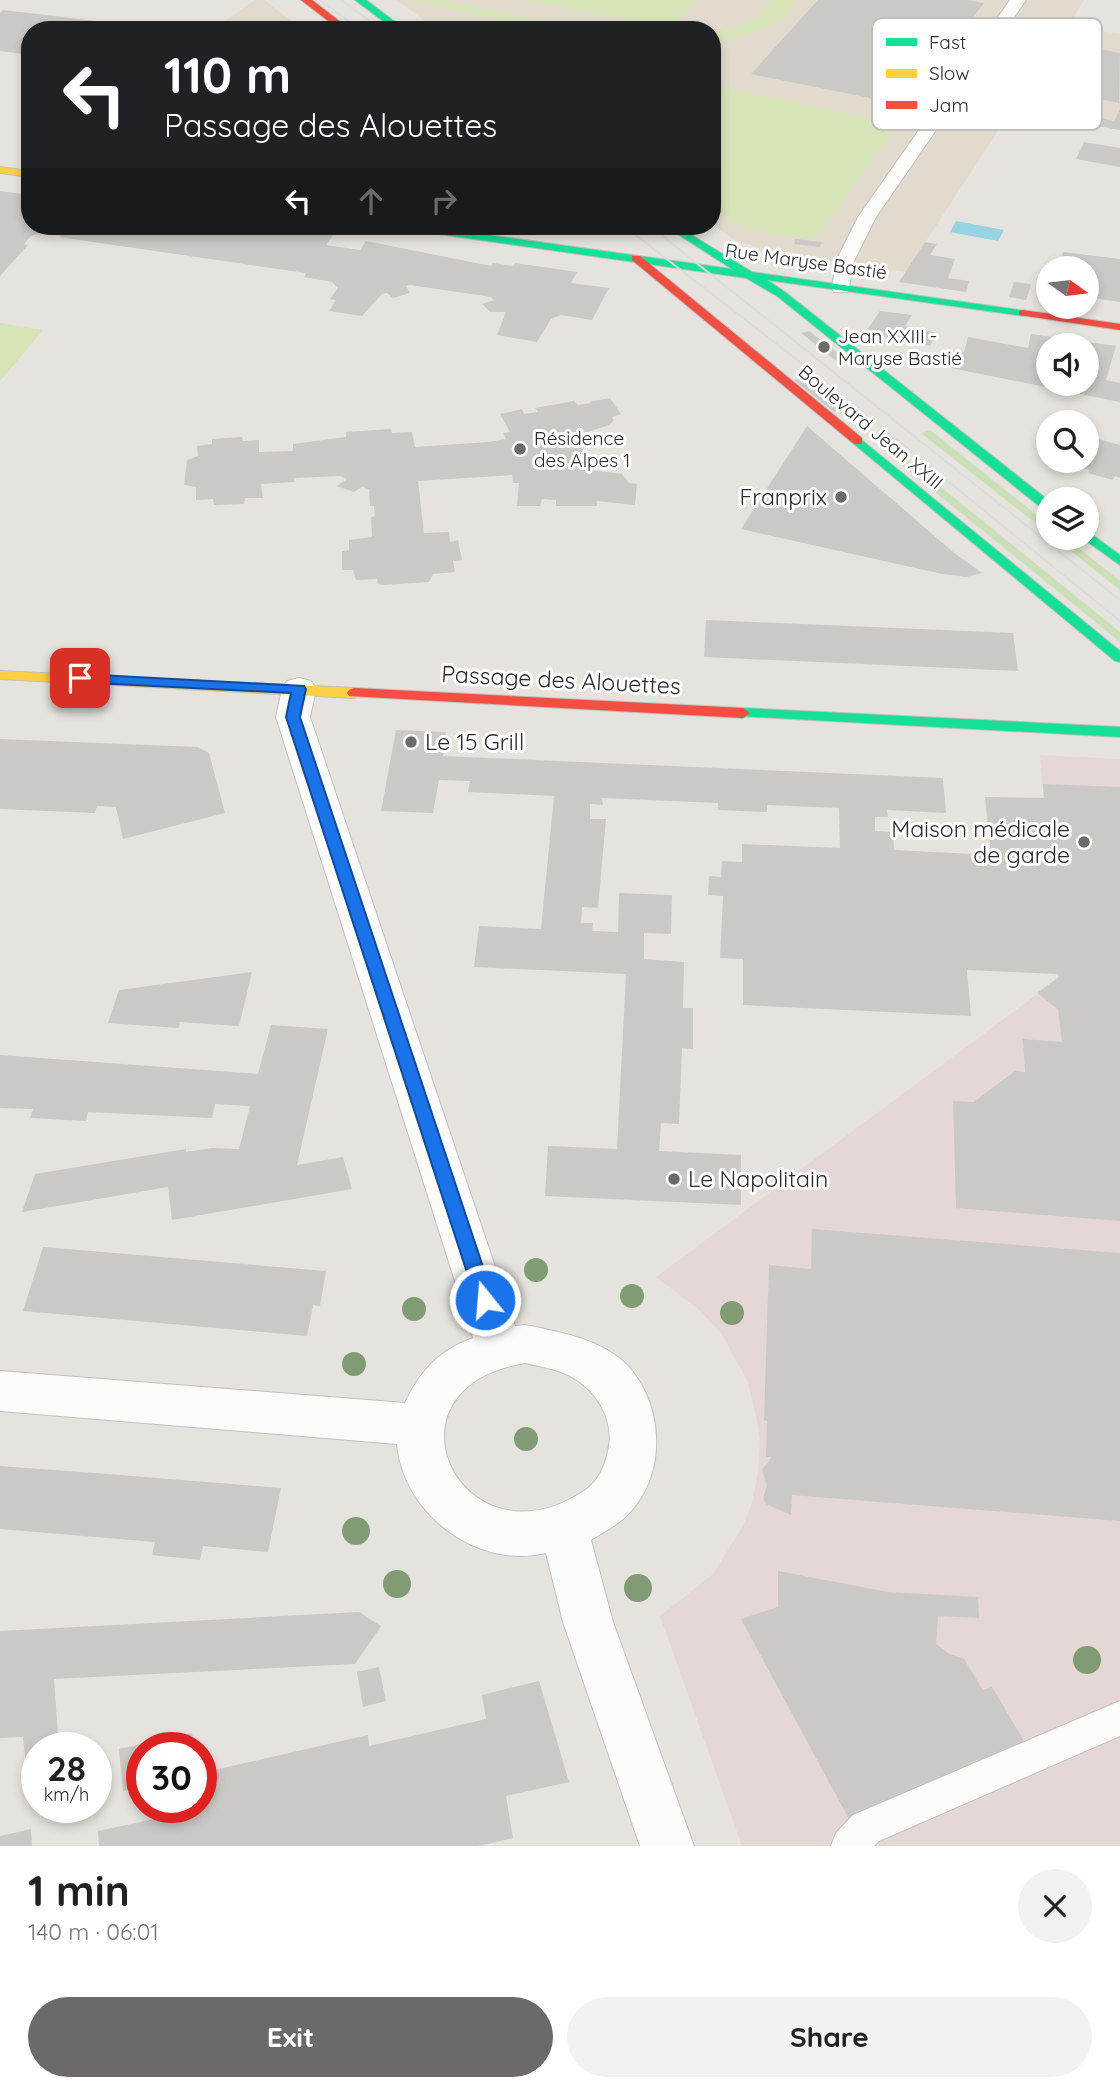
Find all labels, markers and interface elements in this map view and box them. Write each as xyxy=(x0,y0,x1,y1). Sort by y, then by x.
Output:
legend xyxy=(872,18,1102,130)
text: Fast xyxy=(929,30,966,54)
text: 110 m xyxy=(164,44,291,105)
icon: left xyxy=(49,49,140,140)
text: Slow xyxy=(929,61,970,85)
text: Jam xyxy=(929,93,969,117)
text: Passage des Alouettes xyxy=(164,105,497,145)
icon: left xyxy=(279,182,317,220)
icon: ahead xyxy=(352,182,390,220)
icon: right xyxy=(425,182,463,220)
street label: Rue Maryse Bastié xyxy=(723,238,889,284)
north arrow xyxy=(1036,256,1099,318)
map controls xyxy=(1036,256,1099,550)
place label: Jean XXIII - Maryse Bastié xyxy=(838,324,962,370)
button: sound xyxy=(1036,333,1099,396)
marker: Jean XXIII - Maryse Bastié xyxy=(816,339,832,355)
street label: Boulevard Jean XXIII xyxy=(794,360,948,494)
button: search xyxy=(1036,410,1099,473)
place label: Résidence des Alpes 1 xyxy=(534,426,630,472)
marker: Résidence des Alpes 1 xyxy=(512,441,528,457)
place label: Franprix xyxy=(740,482,827,511)
button: layers xyxy=(1036,487,1099,550)
marker: Franprix xyxy=(833,489,849,505)
pin xyxy=(50,648,110,708)
icon: arrive xyxy=(61,659,99,697)
street label: Passage des Alouettes xyxy=(441,659,681,700)
place label: Le 15 Grill xyxy=(425,727,524,756)
marker: Le 15 Grill xyxy=(403,734,419,750)
place label: Maison médicale de garde xyxy=(891,814,1070,869)
marker: Maison médicale de garde xyxy=(1076,834,1092,850)
place label: Le Napolitain xyxy=(688,1164,828,1193)
marker: Le Napolitain xyxy=(666,1171,682,1187)
position arrow xyxy=(448,1263,522,1337)
speed limit sign: 30 xyxy=(126,1732,217,1823)
text: 28 xyxy=(47,1746,86,1790)
text: km/h xyxy=(44,1783,89,1806)
text: 1 min xyxy=(28,1864,130,1917)
button: close xyxy=(1018,1869,1092,1943)
text: 140 m · 06:01 xyxy=(28,1917,159,1946)
button: Exit xyxy=(28,1997,553,2077)
button: Share xyxy=(567,1997,1092,2077)

